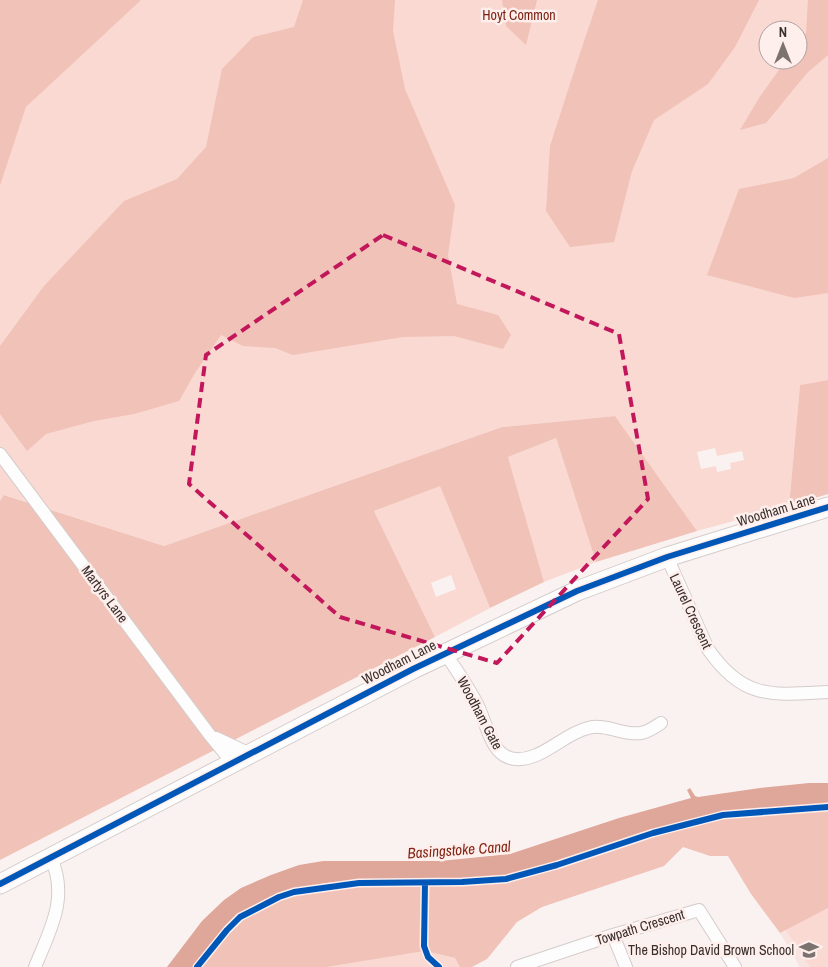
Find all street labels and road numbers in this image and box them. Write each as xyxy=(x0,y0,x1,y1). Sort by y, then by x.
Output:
street label: Woodham Lane xyxy=(735,490,817,530)
street label: Martyrs Lane xyxy=(78,562,132,626)
street label: Laurel Crescent xyxy=(666,570,716,652)
street label: Woodham Lane xyxy=(359,636,439,688)
street label: Woodham Gate xyxy=(453,673,507,753)
street label: Towpath Crescent xyxy=(593,905,687,949)

